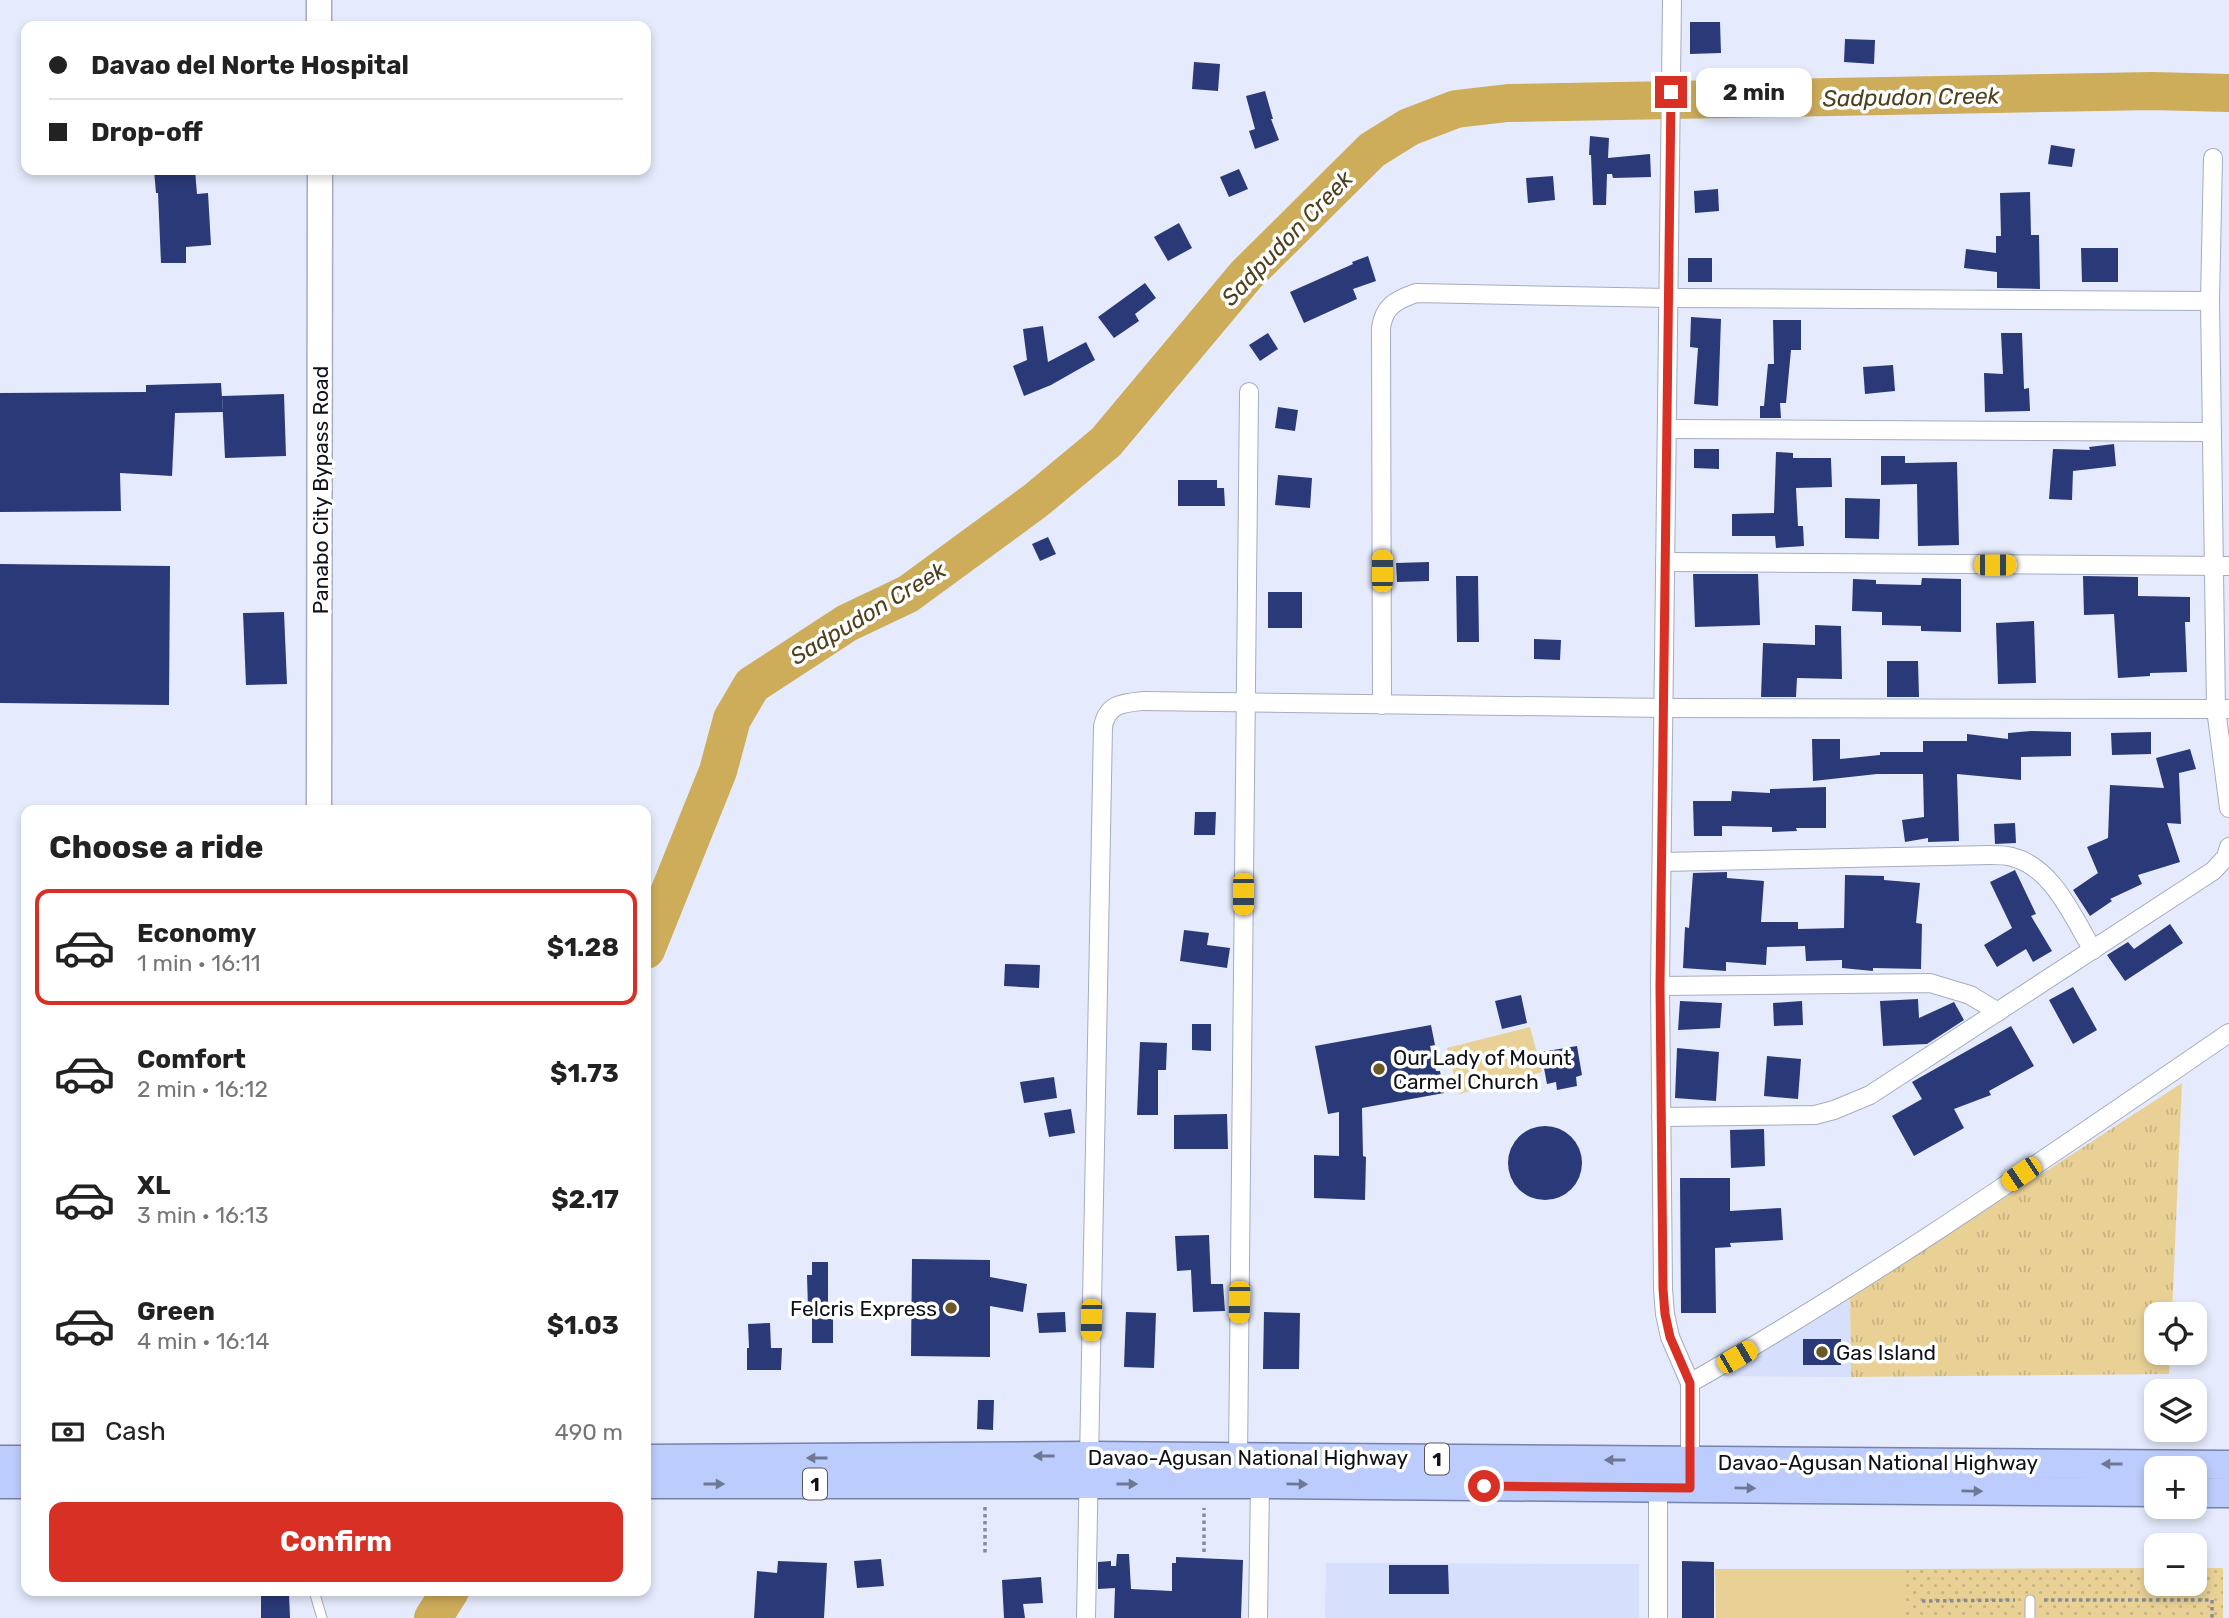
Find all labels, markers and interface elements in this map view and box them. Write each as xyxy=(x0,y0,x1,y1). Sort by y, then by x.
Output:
text: Davao del Norte Hospital xyxy=(91,50,409,81)
callout: 2 min xyxy=(1696,68,1811,116)
route end xyxy=(1655,76,1687,108)
text: 2 min xyxy=(1723,78,1785,106)
water label: Sadpudon Creek xyxy=(1822,81,2001,113)
text: Drop-off xyxy=(91,117,203,148)
water label: Sadpudon Creek xyxy=(1215,164,1359,311)
street label: Panabo City Bypass Road xyxy=(308,366,333,614)
car xyxy=(1372,550,1393,592)
water label: Sadpudon Creek xyxy=(785,555,952,671)
car xyxy=(1975,555,2017,576)
text: Choose a ride xyxy=(49,828,263,866)
car xyxy=(1233,873,1254,915)
icon: car xyxy=(53,916,116,979)
text: Economy xyxy=(137,918,256,949)
text: $1.28 xyxy=(547,932,619,963)
text: 1 min · 16:11 xyxy=(137,949,261,977)
icon: car xyxy=(53,1042,116,1105)
text: Comfort xyxy=(137,1044,246,1075)
place label: Our Lady of Mount Carmel Church xyxy=(1393,1045,1571,1094)
text: $1.73 xyxy=(550,1058,619,1089)
marker: Our Lady of Mount Carmel Church xyxy=(1371,1061,1387,1077)
text: 2 min · 16:12 xyxy=(137,1075,268,1103)
car xyxy=(1998,1154,2045,1194)
icon: car xyxy=(53,1168,116,1231)
text: XL xyxy=(137,1170,170,1201)
text: $2.17 xyxy=(551,1184,619,1215)
text: 3 min · 16:13 xyxy=(137,1201,269,1229)
car xyxy=(1229,1281,1250,1323)
icon: car xyxy=(53,1294,116,1357)
text: Green xyxy=(137,1296,215,1327)
place label: Felcris Express xyxy=(790,1296,937,1321)
car xyxy=(1081,1299,1102,1341)
marker: Felcris Express xyxy=(943,1300,959,1316)
map controls xyxy=(2144,1302,2207,1596)
button: locate xyxy=(2144,1302,2207,1365)
text: $1.03 xyxy=(547,1310,619,1341)
text: 4 min · 16:14 xyxy=(137,1327,269,1355)
car xyxy=(1714,1337,1761,1377)
place label: Gas Island xyxy=(1836,1340,1936,1365)
marker: Gas Island xyxy=(1814,1344,1830,1360)
button: layers xyxy=(2144,1379,2207,1442)
icon: cash xyxy=(49,1413,87,1451)
text: Cash xyxy=(105,1416,166,1447)
text: 490 m xyxy=(555,1418,623,1446)
road number: 1 xyxy=(1425,1443,1449,1474)
street label: Davao-Agusan National Highway xyxy=(1088,1445,1409,1470)
street label: Davao-Agusan National Highway xyxy=(1718,1450,2039,1475)
one-way arrow xyxy=(1033,1451,1055,1462)
one-way arrow xyxy=(806,1452,828,1464)
one-way arrow xyxy=(1604,1454,1626,1466)
button: + xyxy=(2144,1456,2207,1519)
one-way arrow xyxy=(2101,1458,2123,1469)
road number: 1 xyxy=(803,1468,827,1500)
route start xyxy=(1468,1470,1500,1502)
one-way arrow xyxy=(703,1478,725,1490)
one-way arrow xyxy=(1116,1478,1138,1490)
one-way arrow xyxy=(1286,1478,1308,1490)
one-way arrow xyxy=(1734,1482,1756,1494)
one-way arrow xyxy=(1962,1485,1984,1497)
button: Confirm xyxy=(49,1502,623,1582)
button: − xyxy=(2144,1533,2207,1596)

